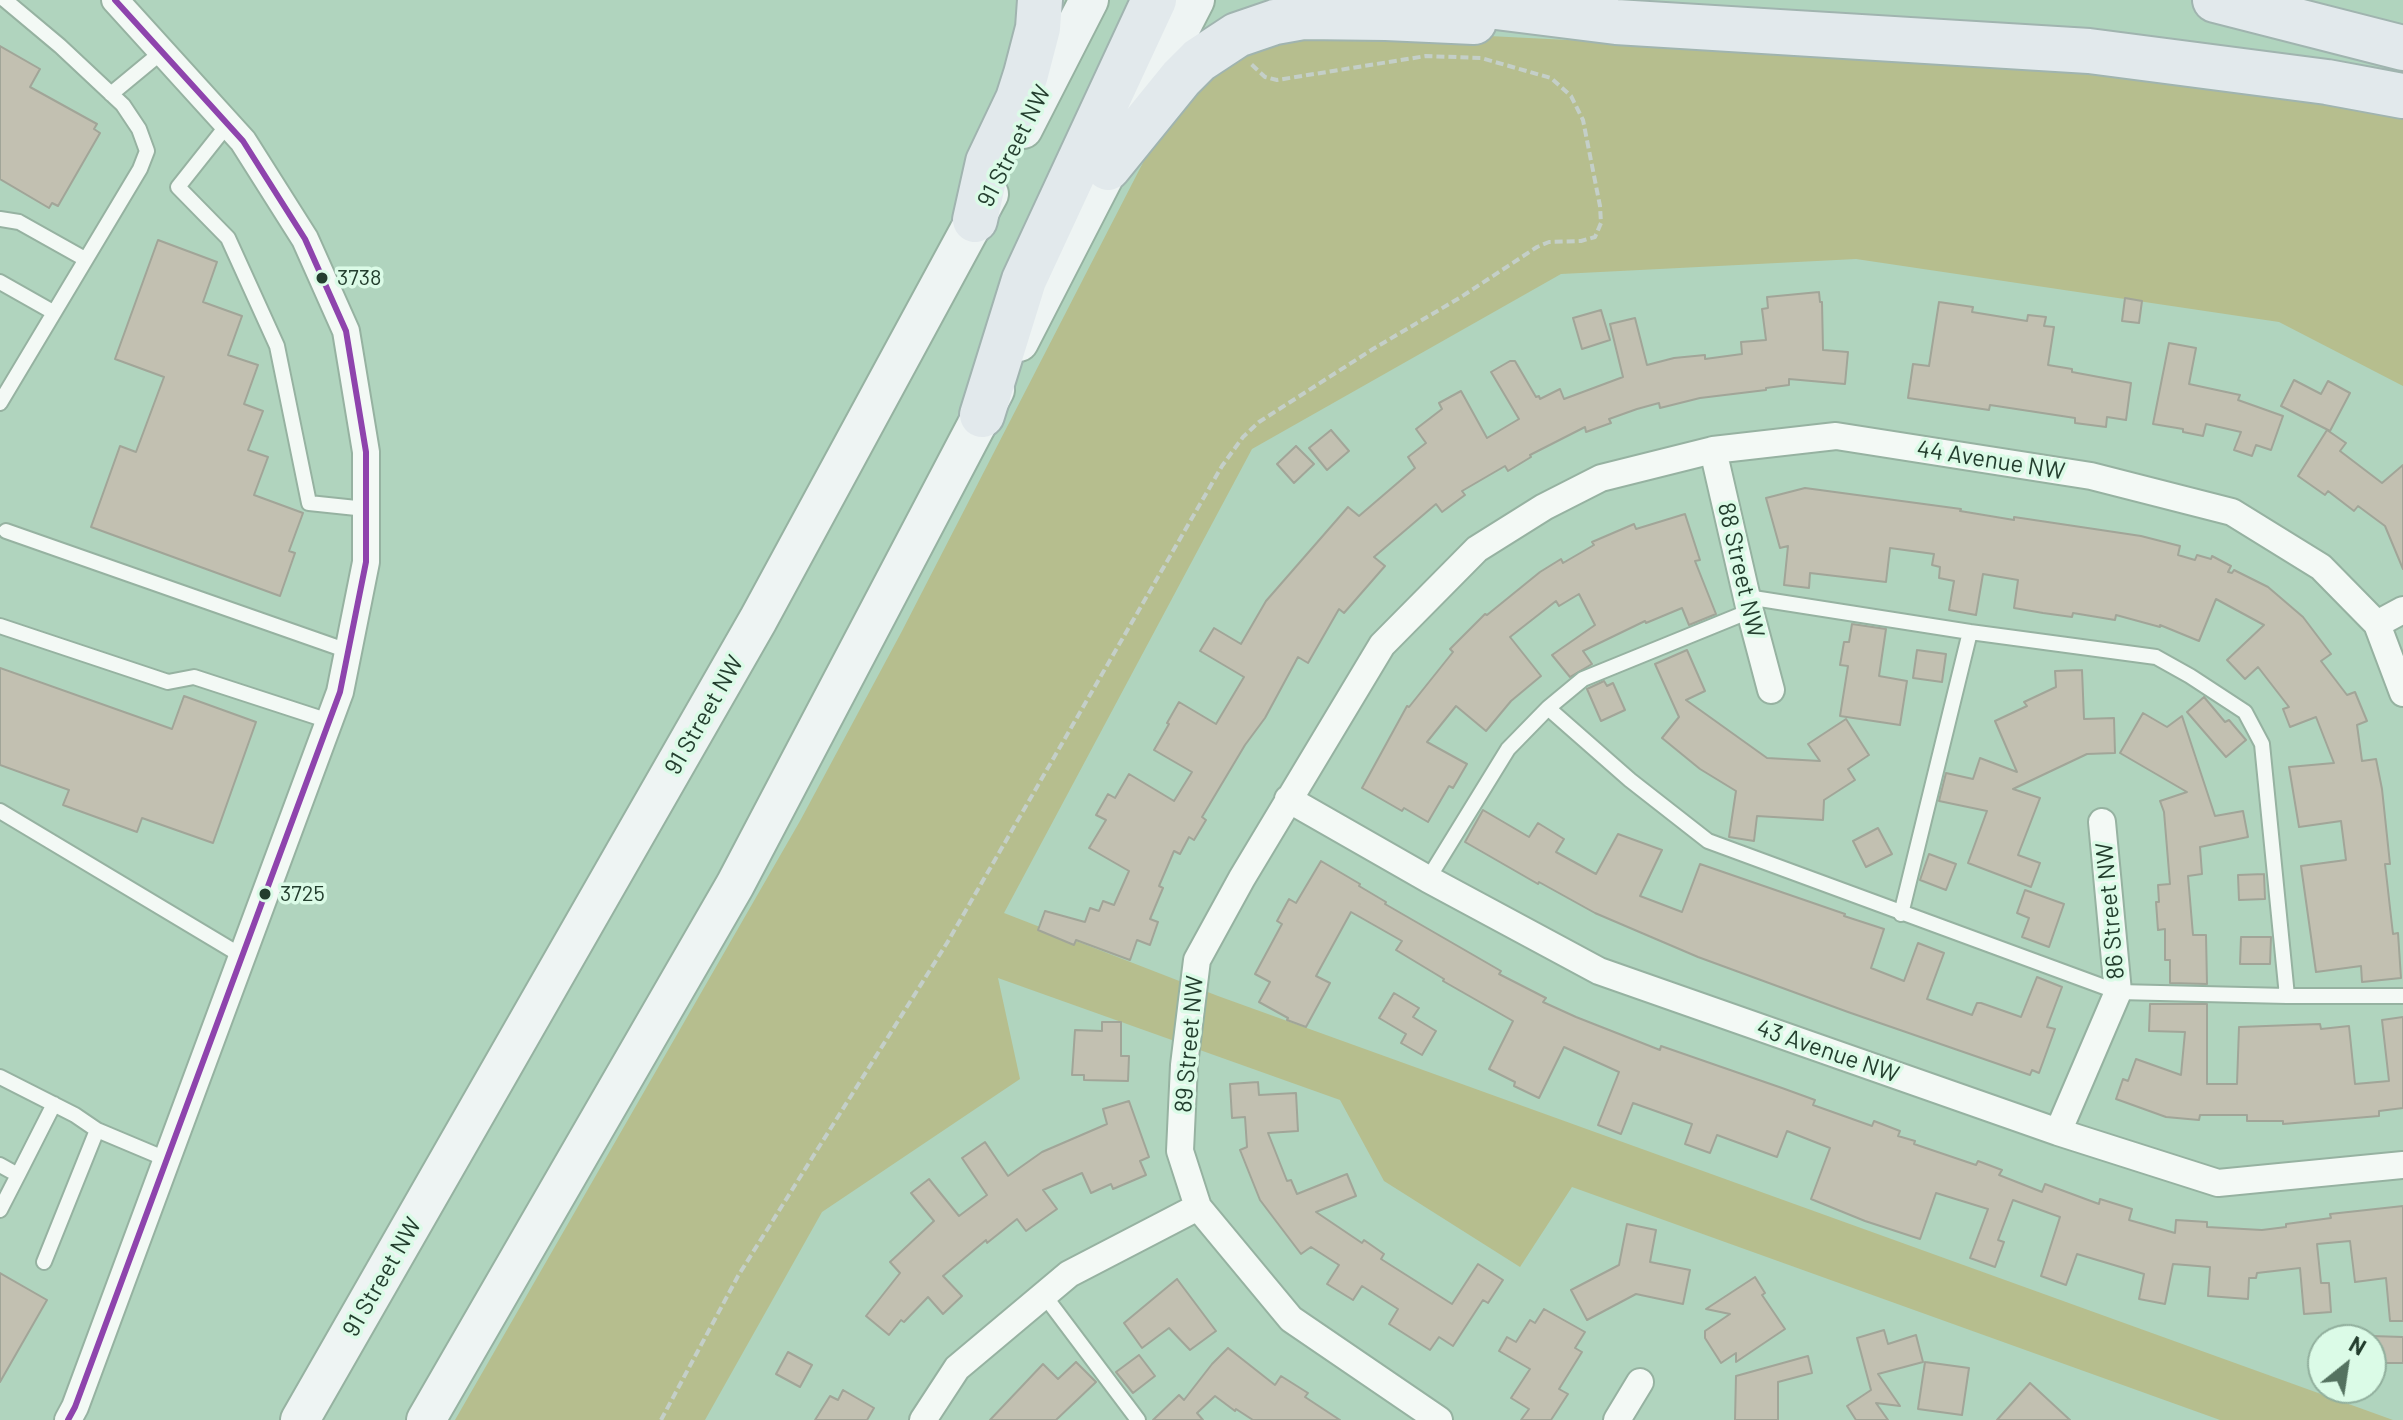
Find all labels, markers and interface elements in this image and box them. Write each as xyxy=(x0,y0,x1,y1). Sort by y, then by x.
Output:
street label: 91 Street NW xyxy=(971,80,1057,212)
place label: 3738 xyxy=(337,265,382,291)
marker: 3738 xyxy=(314,270,330,286)
street label: 44 Avenue NW xyxy=(1915,434,2067,486)
street label: 88 Street NW xyxy=(1712,500,1770,640)
street label: 91 Street NW xyxy=(658,650,750,780)
street label: 86 Street NW xyxy=(2090,841,2130,981)
place label: 3725 xyxy=(280,881,325,907)
marker: 3725 xyxy=(257,886,273,902)
street label: 89 Street NW xyxy=(1169,974,1209,1114)
street label: 43 Avenue NW xyxy=(1753,1013,1903,1089)
street label: 91 Street NW xyxy=(336,1212,428,1342)
north arrow xyxy=(2307,1324,2387,1404)
text: N xyxy=(2345,1330,2371,1360)

